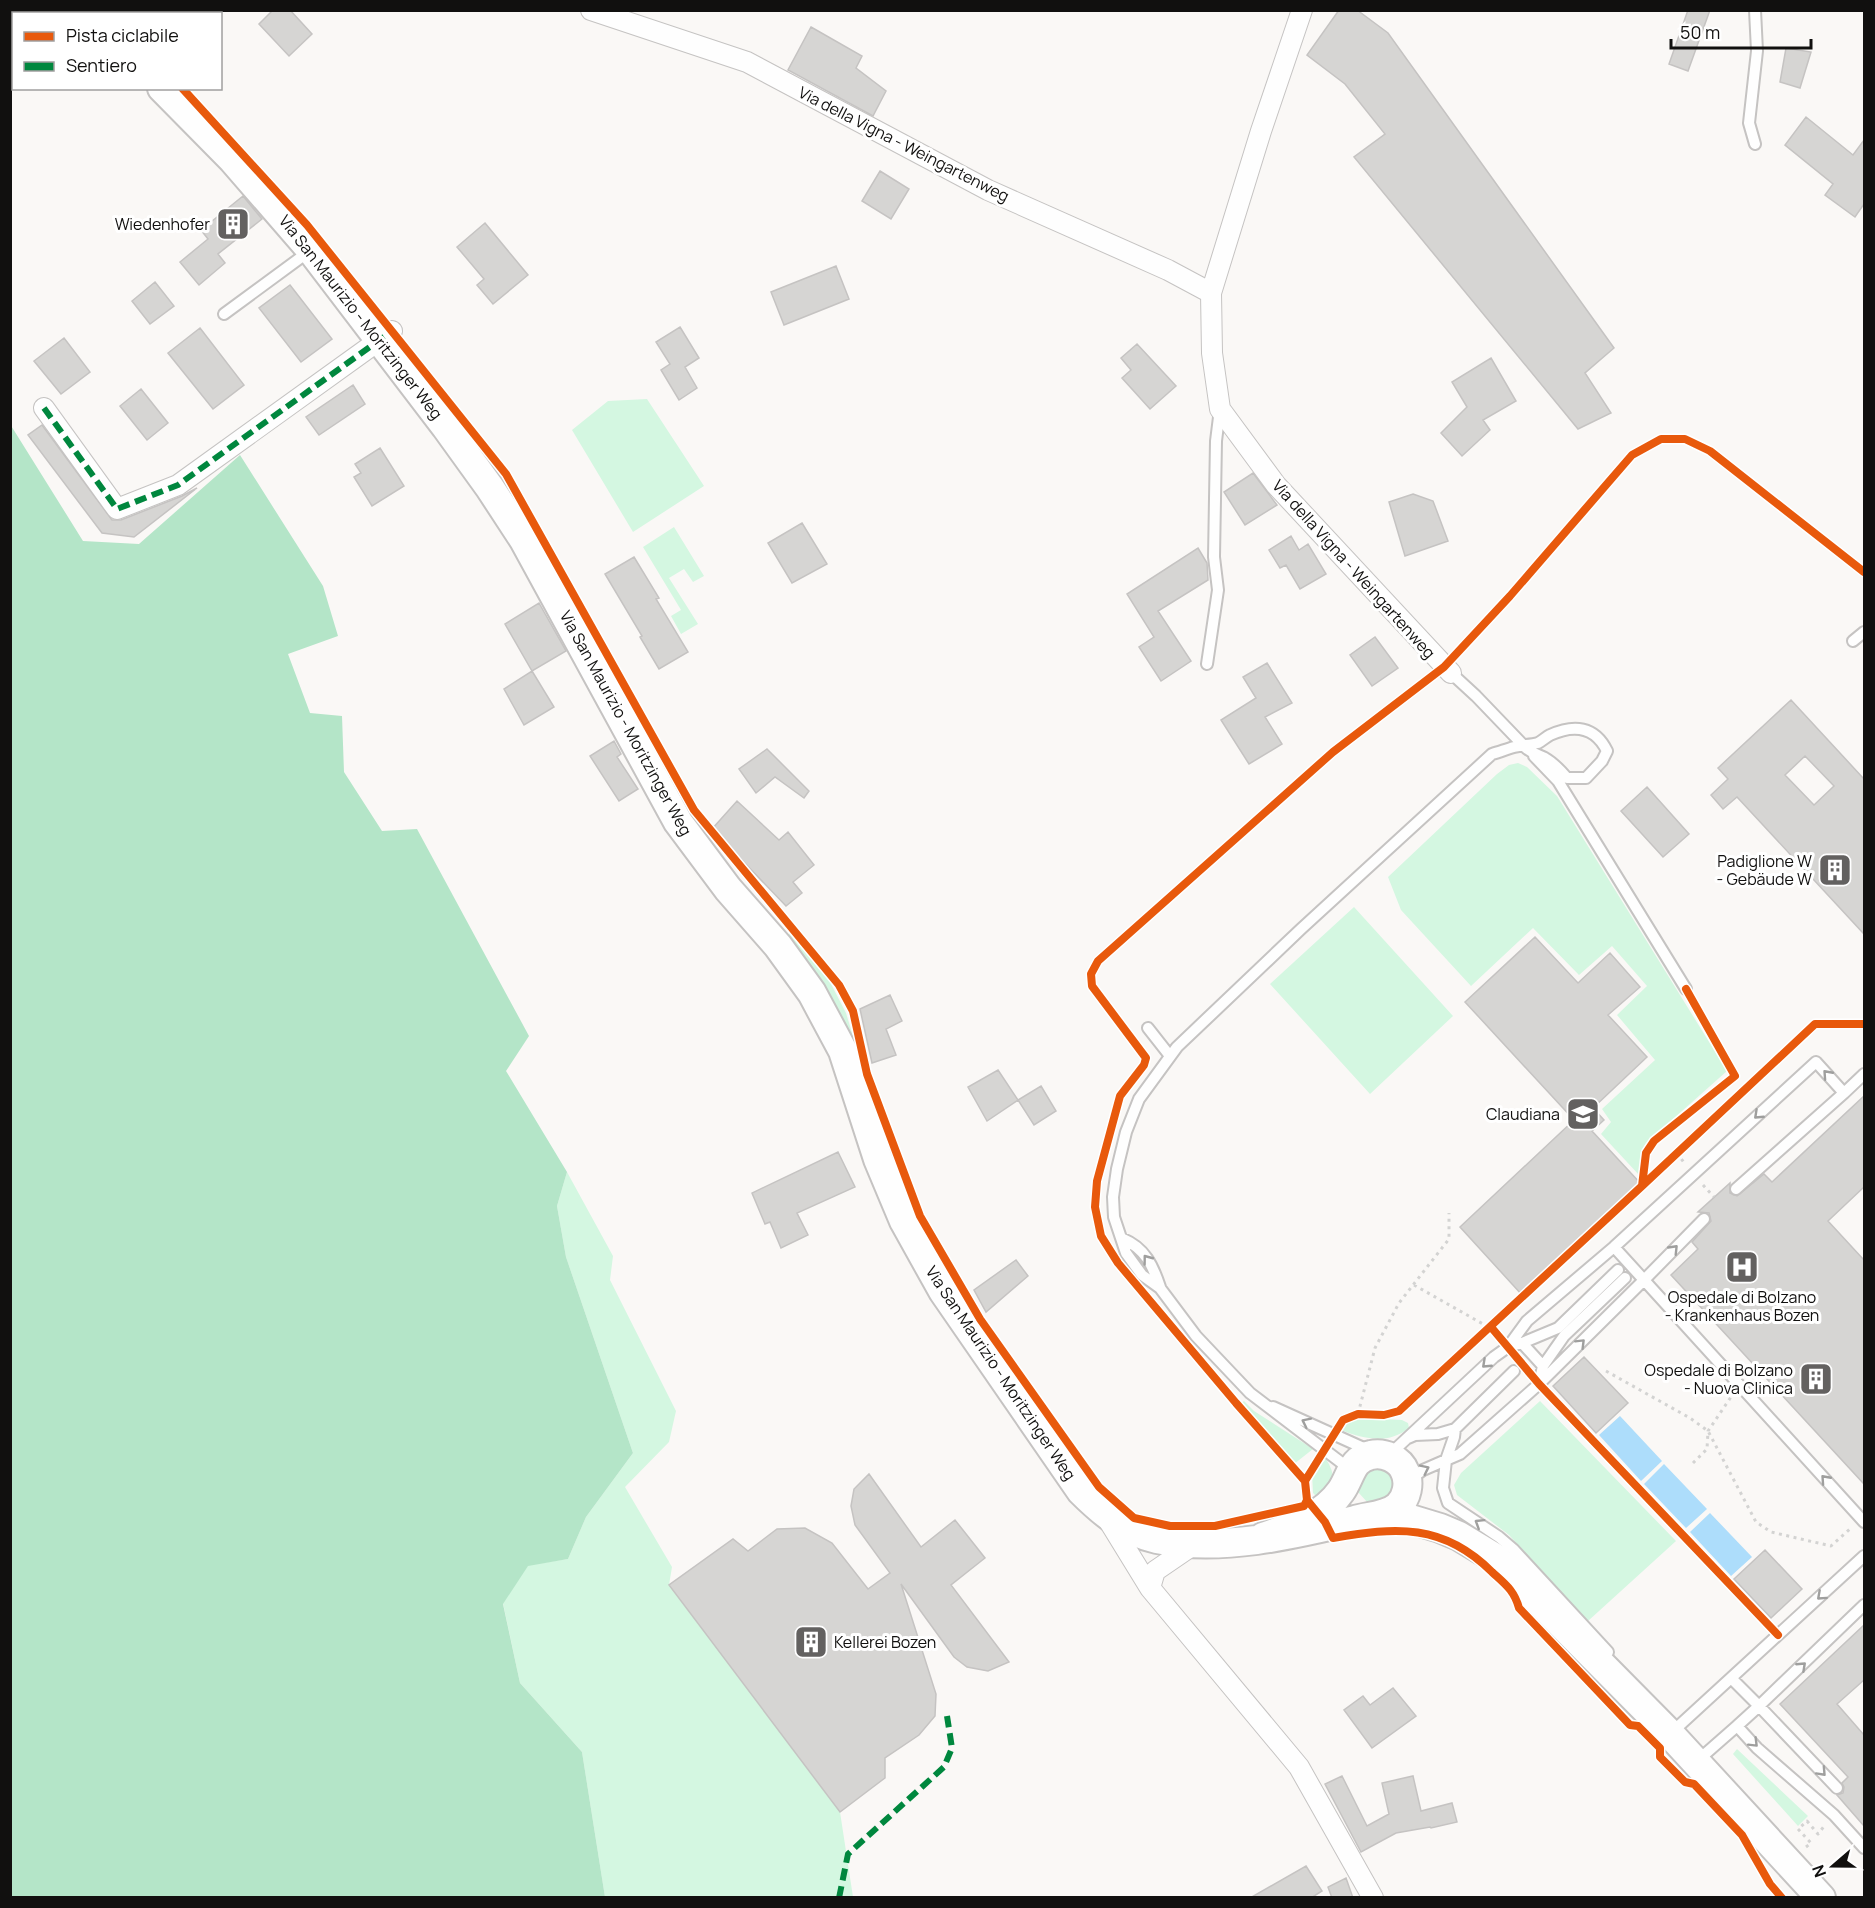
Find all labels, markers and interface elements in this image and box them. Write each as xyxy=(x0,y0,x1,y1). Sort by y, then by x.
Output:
legend xyxy=(12,12,222,90)
scale bar xyxy=(1671,12,1810,50)
text: 50 m xyxy=(1680,20,1720,44)
text: Pista ciclabile xyxy=(66,23,179,47)
text: Sentiero xyxy=(66,53,137,77)
street label: Via della Vigna - Weingartenweg xyxy=(795,81,1013,207)
building icon: Wiedenhofer xyxy=(215,206,251,242)
street label: Via San Maurizio - Moritzinger Weg xyxy=(274,210,448,424)
place label: Wiedenhofer xyxy=(115,213,210,235)
street label: Via della Vigna - Weingartenweg xyxy=(1268,475,1440,663)
street label: Via San Maurizio - Moritzinger Weg xyxy=(555,607,697,839)
place label: Padiglione W - Gebäude W xyxy=(1717,850,1812,890)
building icon: Padiglione W - Gebäude W xyxy=(1817,852,1853,888)
one-way arrow xyxy=(1823,1070,1834,1081)
school or university icon: Claudiana xyxy=(1565,1096,1601,1132)
place label: Claudiana xyxy=(1486,1103,1560,1125)
one-way arrow xyxy=(1754,1107,1765,1118)
one-way arrow xyxy=(1667,1246,1678,1256)
hospital icon: Ospedale di Bolzano - Krankenhaus Bozen xyxy=(1724,1249,1760,1285)
one-way arrow xyxy=(1143,1254,1154,1265)
street label: Via San Maurizio - Moritzinger Weg xyxy=(921,1262,1081,1484)
place label: Ospedale di Bolzano - Krankenhaus Bozen xyxy=(1665,1286,1819,1326)
one-way arrow xyxy=(1573,1339,1584,1350)
one-way arrow xyxy=(1483,1357,1494,1368)
place label: Ospedale di Bolzano - Nuova Clinica xyxy=(1644,1359,1793,1399)
building icon: Ospedale di Bolzano - Nuova Clinica xyxy=(1798,1361,1834,1397)
one-way arrow xyxy=(1301,1417,1312,1429)
one-way arrow xyxy=(1419,1465,1430,1477)
one-way arrow xyxy=(1821,1475,1832,1485)
one-way arrow xyxy=(1475,1519,1485,1531)
one-way arrow xyxy=(1817,1589,1828,1600)
building icon: Kellerei Bozen xyxy=(793,1624,829,1660)
place label: Kellerei Bozen xyxy=(834,1631,936,1653)
one-way arrow xyxy=(1795,1662,1806,1673)
one-way arrow xyxy=(1746,1736,1757,1747)
one-way arrow xyxy=(1815,1766,1826,1776)
north arrow xyxy=(1803,1836,1863,1896)
text: N xyxy=(1807,1862,1831,1880)

